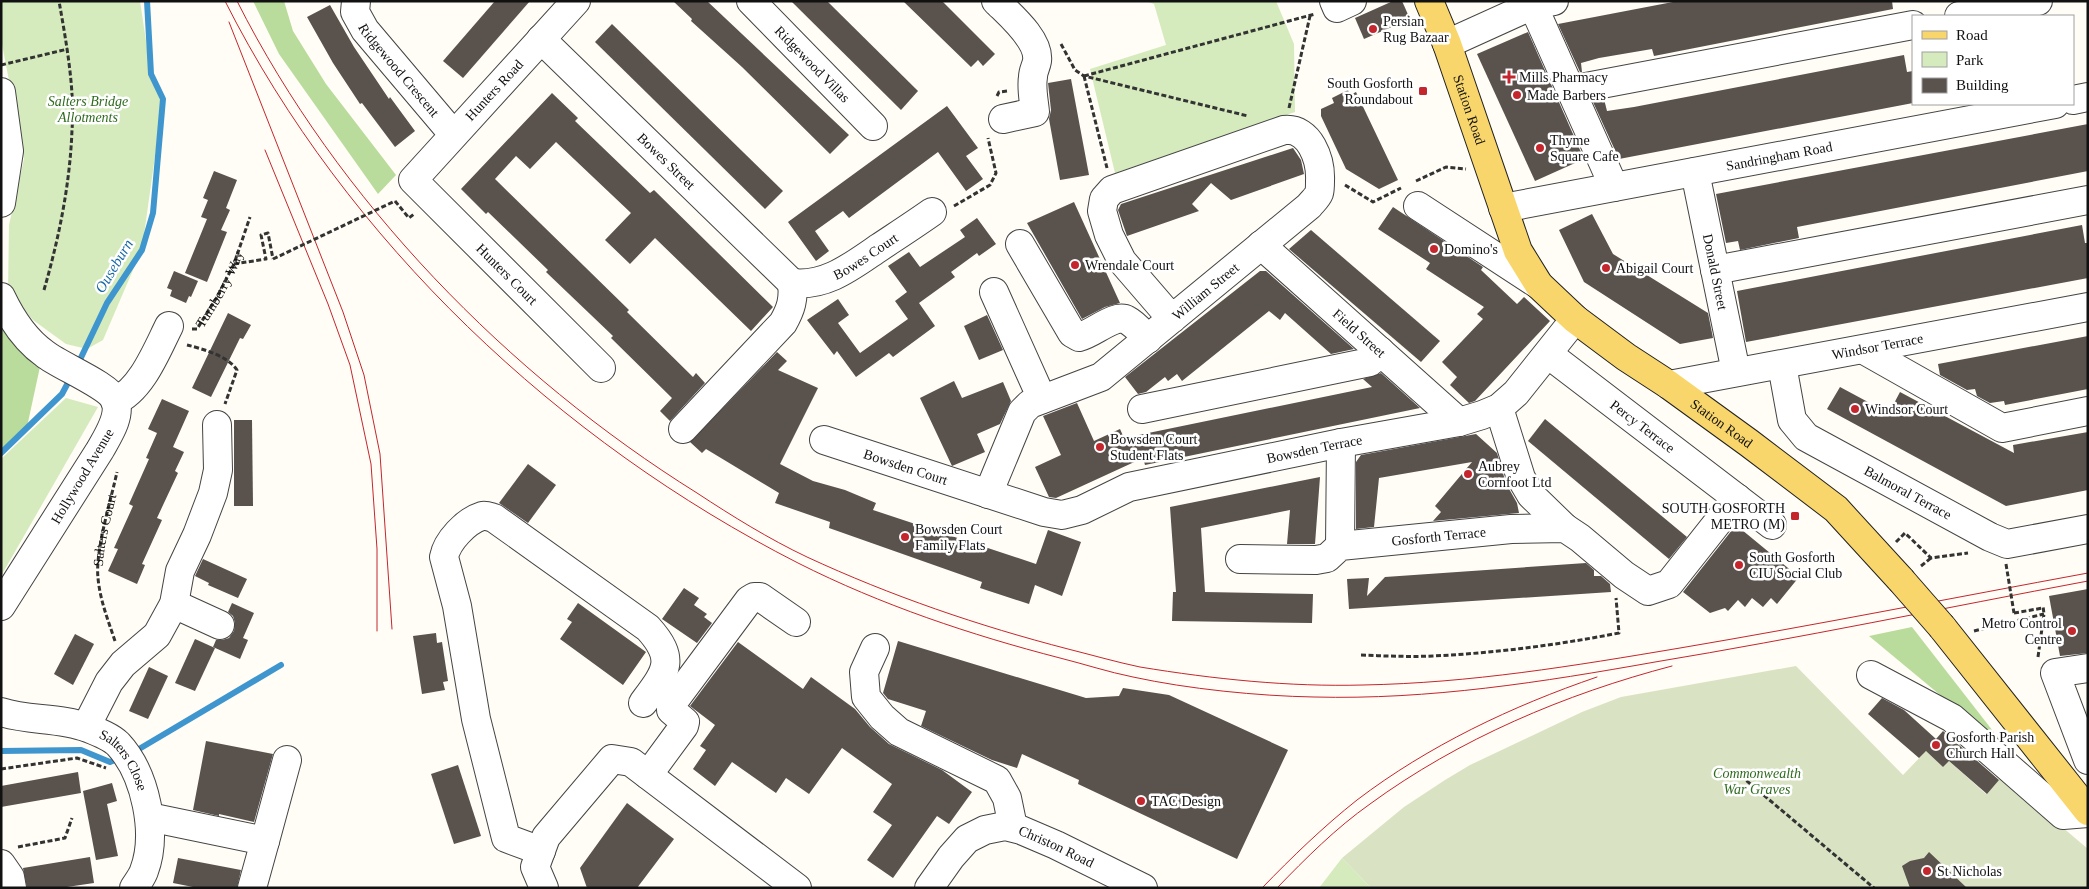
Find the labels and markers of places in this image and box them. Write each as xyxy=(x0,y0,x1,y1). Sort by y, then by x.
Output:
place label: Persian Rug Bazaar xyxy=(1383,14,1449,45)
marker: Persian Rug Bazaar xyxy=(1367,23,1379,35)
place label: Mills Pharmacy xyxy=(1519,70,1608,85)
marker: Mills Pharmacy xyxy=(1503,71,1515,83)
place label: South Gosforth Roundabout xyxy=(1327,76,1413,107)
marker: South Gosforth Roundabout xyxy=(1417,85,1429,97)
place label: Made Barbers xyxy=(1527,88,1606,103)
marker: Made Barbers xyxy=(1511,89,1523,101)
place label: Thyme Square Cafe xyxy=(1550,133,1619,164)
marker: Thyme Square Cafe xyxy=(1534,142,1546,154)
place label: Domino's xyxy=(1444,242,1498,257)
marker: Domino's xyxy=(1428,243,1440,255)
place label: Wrendale Court xyxy=(1085,258,1174,273)
marker: Wrendale Court xyxy=(1069,259,1081,271)
place label: Abigail Court xyxy=(1616,261,1693,276)
marker: Abigail Court xyxy=(1600,262,1612,274)
place label: Windsor Court xyxy=(1865,402,1948,417)
marker: Windsor Court xyxy=(1849,403,1861,415)
place label: Bowsden Court Student Flats xyxy=(1110,432,1198,463)
marker: Bowsden Court Student Flats xyxy=(1094,441,1106,453)
place label: Aubrey Cornfoot Ltd xyxy=(1478,459,1552,490)
marker: Aubrey Cornfoot Ltd xyxy=(1462,468,1474,480)
place label: SOUTH GOSFORTH METRO (M) xyxy=(1662,501,1785,533)
marker: SOUTH GOSFORTH METRO (M) xyxy=(1789,510,1801,522)
place label: Bowsden Court Family Flats xyxy=(915,522,1003,553)
marker: Bowsden Court Family Flats xyxy=(899,531,911,543)
place label: South Gosforth CIU Social Club xyxy=(1749,550,1842,581)
marker: South Gosforth CIU Social Club xyxy=(1733,559,1745,571)
place label: Metro Control Centre xyxy=(1982,616,2062,647)
marker: Metro Control Centre xyxy=(2066,625,2078,637)
place label: Gosforth Parish Church Hall xyxy=(1946,730,2034,761)
marker: Gosforth Parish Church Hall xyxy=(1930,739,1942,751)
place label: TAC Design xyxy=(1151,794,1221,809)
marker: TAC Design xyxy=(1135,795,1147,807)
place label: St Nicholas xyxy=(1937,864,2002,879)
marker: St Nicholas xyxy=(1921,865,1933,877)

